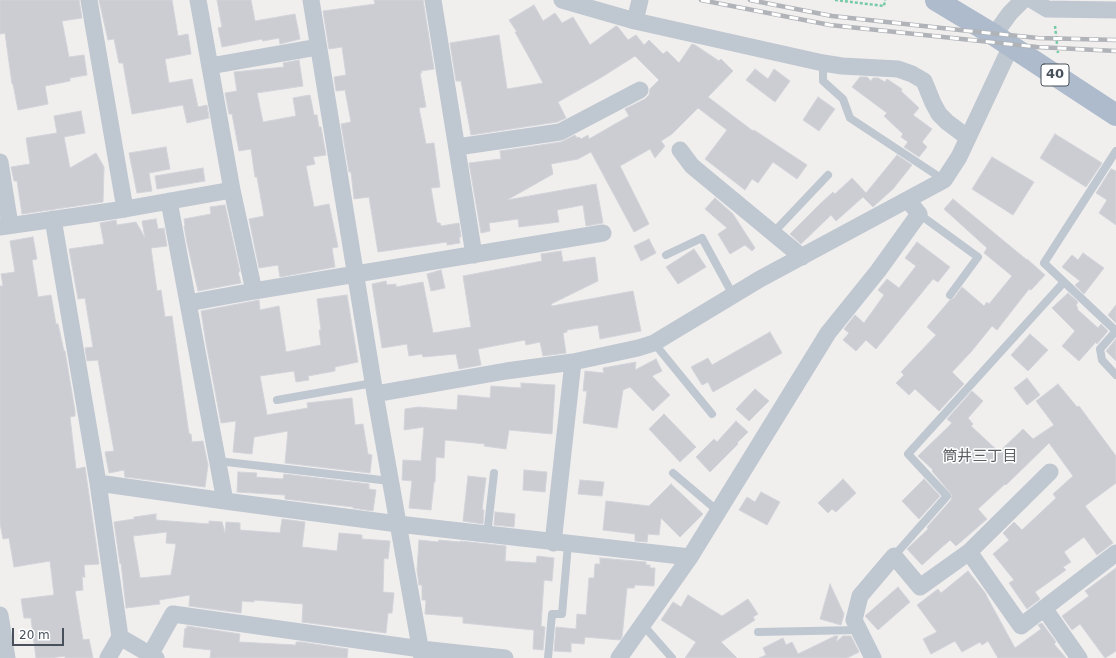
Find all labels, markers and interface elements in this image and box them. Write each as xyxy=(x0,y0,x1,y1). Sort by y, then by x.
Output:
road number: 40 xyxy=(1041,64,1069,86)
district label: 筒井三丁目 xyxy=(943,448,1017,466)
scale bar xyxy=(14,620,66,646)
text: 20 m xyxy=(19,628,50,642)

